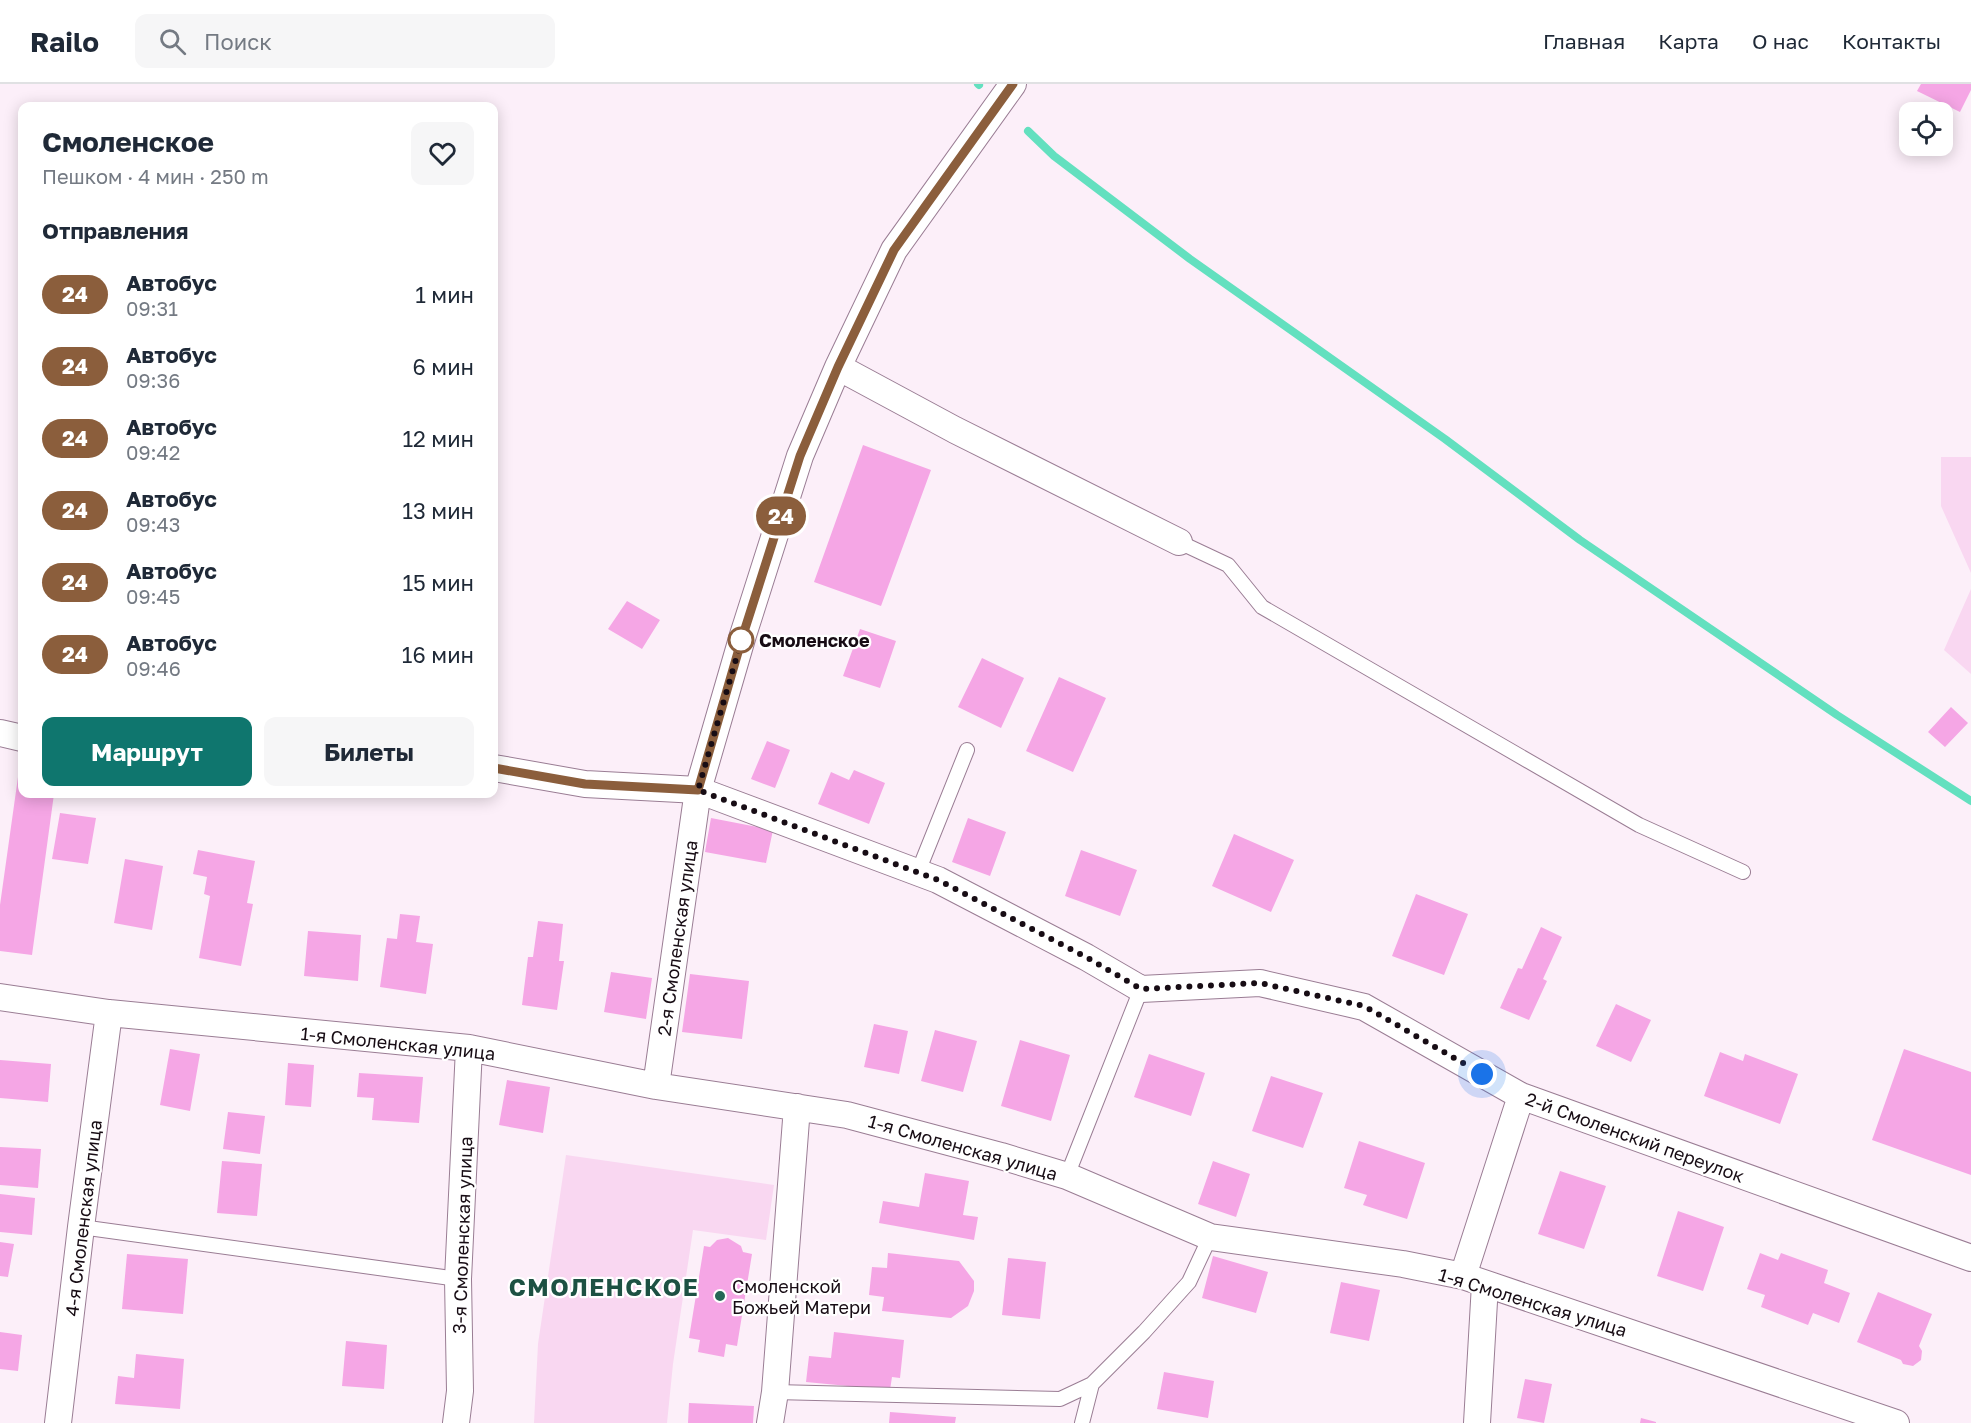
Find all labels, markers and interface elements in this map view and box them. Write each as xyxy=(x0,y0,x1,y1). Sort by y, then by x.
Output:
search box xyxy=(135,14,555,68)
text: Railo xyxy=(30,25,99,58)
icon: search xyxy=(156,25,189,58)
text: Поиск xyxy=(204,28,272,55)
text: Главная xyxy=(1543,28,1625,54)
text: Карта xyxy=(1658,28,1719,54)
text: О нас xyxy=(1752,28,1809,54)
text: Контакты xyxy=(1842,28,1941,54)
map controls xyxy=(1899,102,1953,156)
button: locate xyxy=(1899,102,1953,156)
button: heart xyxy=(411,122,474,185)
text: Смоленское xyxy=(42,125,214,158)
text: Пешком · 4 мин · 250 m xyxy=(42,164,269,188)
text: Отправления xyxy=(42,217,188,244)
text: Автобус xyxy=(126,269,217,296)
text: 24 xyxy=(62,281,88,307)
text: 1 мин xyxy=(415,281,474,308)
text: 09:31 xyxy=(126,296,178,320)
text: Автобус xyxy=(126,341,217,368)
text: 24 xyxy=(62,353,88,379)
text: 6 мин xyxy=(413,353,474,380)
text: 09:36 xyxy=(126,368,180,392)
text: Автобус xyxy=(126,413,217,440)
text: 24 xyxy=(62,425,88,451)
text: 12 мин xyxy=(402,425,474,452)
text: 09:42 xyxy=(126,440,180,464)
text: Автобус xyxy=(126,485,217,512)
line badge: 24 xyxy=(754,496,808,536)
text: 24 xyxy=(62,497,88,523)
text: 13 мин xyxy=(402,497,474,524)
text: 24 xyxy=(768,503,794,529)
text: 09:43 xyxy=(126,512,180,536)
text: Автобус xyxy=(126,557,217,584)
text: 24 xyxy=(62,569,88,595)
text: 15 мин xyxy=(402,569,474,596)
text: 09:45 xyxy=(126,584,180,608)
marker: Смоленское xyxy=(728,627,754,653)
text: Автобус xyxy=(126,629,217,656)
place label: Смоленское xyxy=(759,629,870,651)
text: 24 xyxy=(62,641,88,667)
text: 16 мин xyxy=(402,641,474,668)
text: 09:46 xyxy=(126,656,181,680)
button: Маршрут xyxy=(42,717,252,786)
button: Билеты xyxy=(264,717,474,786)
street label: 2-я Смоленская улица xyxy=(652,839,702,1037)
street label: 1-я Смоленская улица xyxy=(300,1022,496,1064)
your location xyxy=(1467,1059,1497,1089)
street label: 2-й Смоленский переулок xyxy=(1523,1087,1747,1187)
street label: 1-я Смоленская улица xyxy=(866,1109,1060,1185)
street label: 4-я Смоленская улица xyxy=(60,1118,106,1318)
street label: 3-я Смоленская улица xyxy=(448,1136,476,1334)
street label: 1-я Смоленская улица xyxy=(1436,1263,1630,1341)
district label: СМОЛЕНСКОЕ xyxy=(509,1272,699,1301)
place label: Смоленской Божьей Матери xyxy=(732,1275,871,1318)
marker: Смоленской Божьей Матери xyxy=(713,1289,727,1303)

